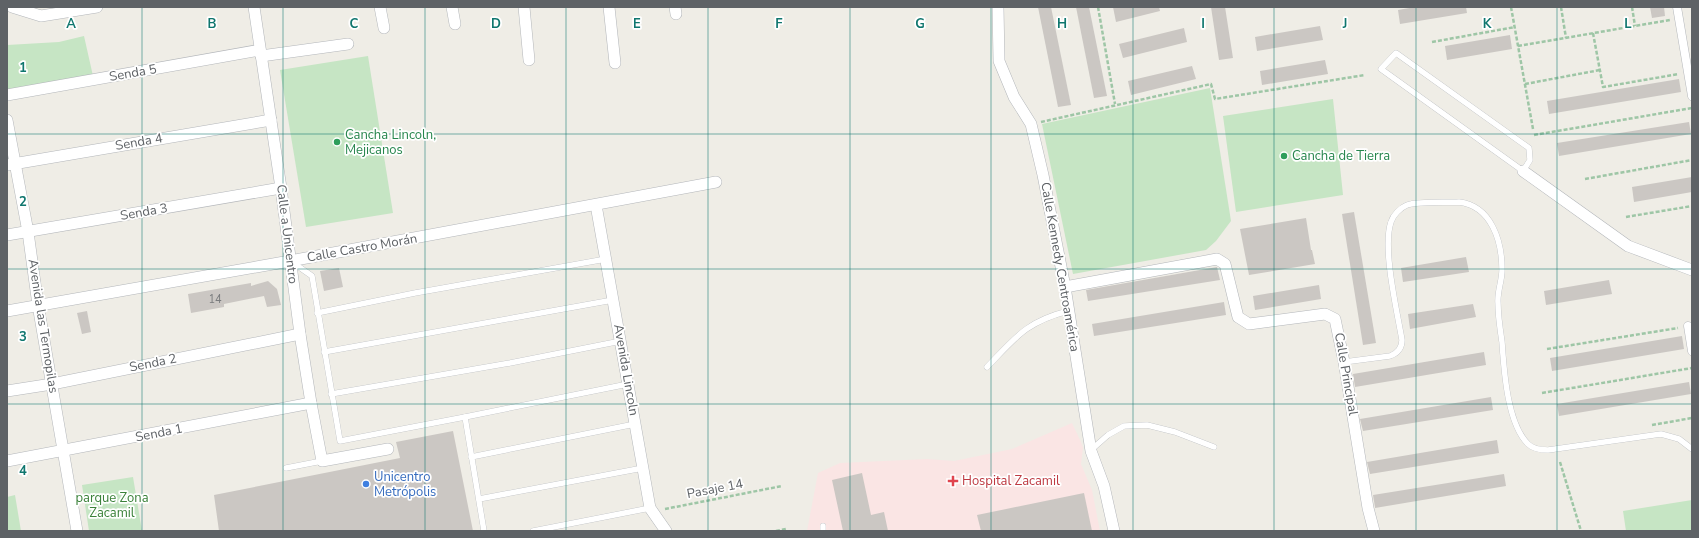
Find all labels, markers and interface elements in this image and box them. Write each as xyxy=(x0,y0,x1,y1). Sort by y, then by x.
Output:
text: A xyxy=(66,15,76,33)
text: B xyxy=(208,15,217,33)
text: C xyxy=(350,15,359,33)
text: D xyxy=(491,15,501,33)
text: E xyxy=(633,15,641,33)
text: F xyxy=(775,15,783,33)
text: G xyxy=(915,15,925,33)
text: H xyxy=(1057,15,1067,33)
text: I xyxy=(1201,15,1205,33)
text: J xyxy=(1342,15,1347,33)
text: K xyxy=(1483,15,1492,33)
text: L xyxy=(1624,15,1632,33)
text: 1 xyxy=(19,59,27,77)
street label: Senda 5 xyxy=(108,60,158,86)
place label: Cancha Lincoln, Mejicanos xyxy=(345,126,436,159)
street label: Senda 4 xyxy=(114,129,164,155)
marker: Cancha Lincoln, Mejicanos xyxy=(332,137,342,147)
place label: Cancha de Tierra xyxy=(1292,147,1390,165)
marker: Cancha de Tierra xyxy=(1279,151,1289,161)
street label: Calle Kennedy Centroamérica xyxy=(1036,181,1084,353)
street label: Calle a Unicentro xyxy=(272,183,302,285)
text: 2 xyxy=(19,193,27,211)
street label: Senda 3 xyxy=(119,199,169,225)
street label: Calle Castro Morán xyxy=(305,229,419,267)
street label: Avenida las Termopilas xyxy=(24,258,62,394)
house number: 14 xyxy=(208,292,222,307)
street label: Avenida Lincoln xyxy=(609,323,643,417)
text: 3 xyxy=(19,328,27,346)
street label: Calle Principal xyxy=(1330,331,1362,417)
street label: Senda 2 xyxy=(128,350,178,376)
street label: Senda 1 xyxy=(134,420,184,446)
text: 4 xyxy=(19,462,27,480)
place label: Unicentro Metrópolis xyxy=(374,468,436,501)
place label: Hospital Zacamil xyxy=(962,472,1060,490)
street label: Pasaje 14 xyxy=(685,475,745,503)
marker: Hospital Zacamil xyxy=(947,475,959,487)
marker: Unicentro Metrópolis xyxy=(361,479,371,489)
park label: parque Zona Zacamil xyxy=(75,489,149,522)

